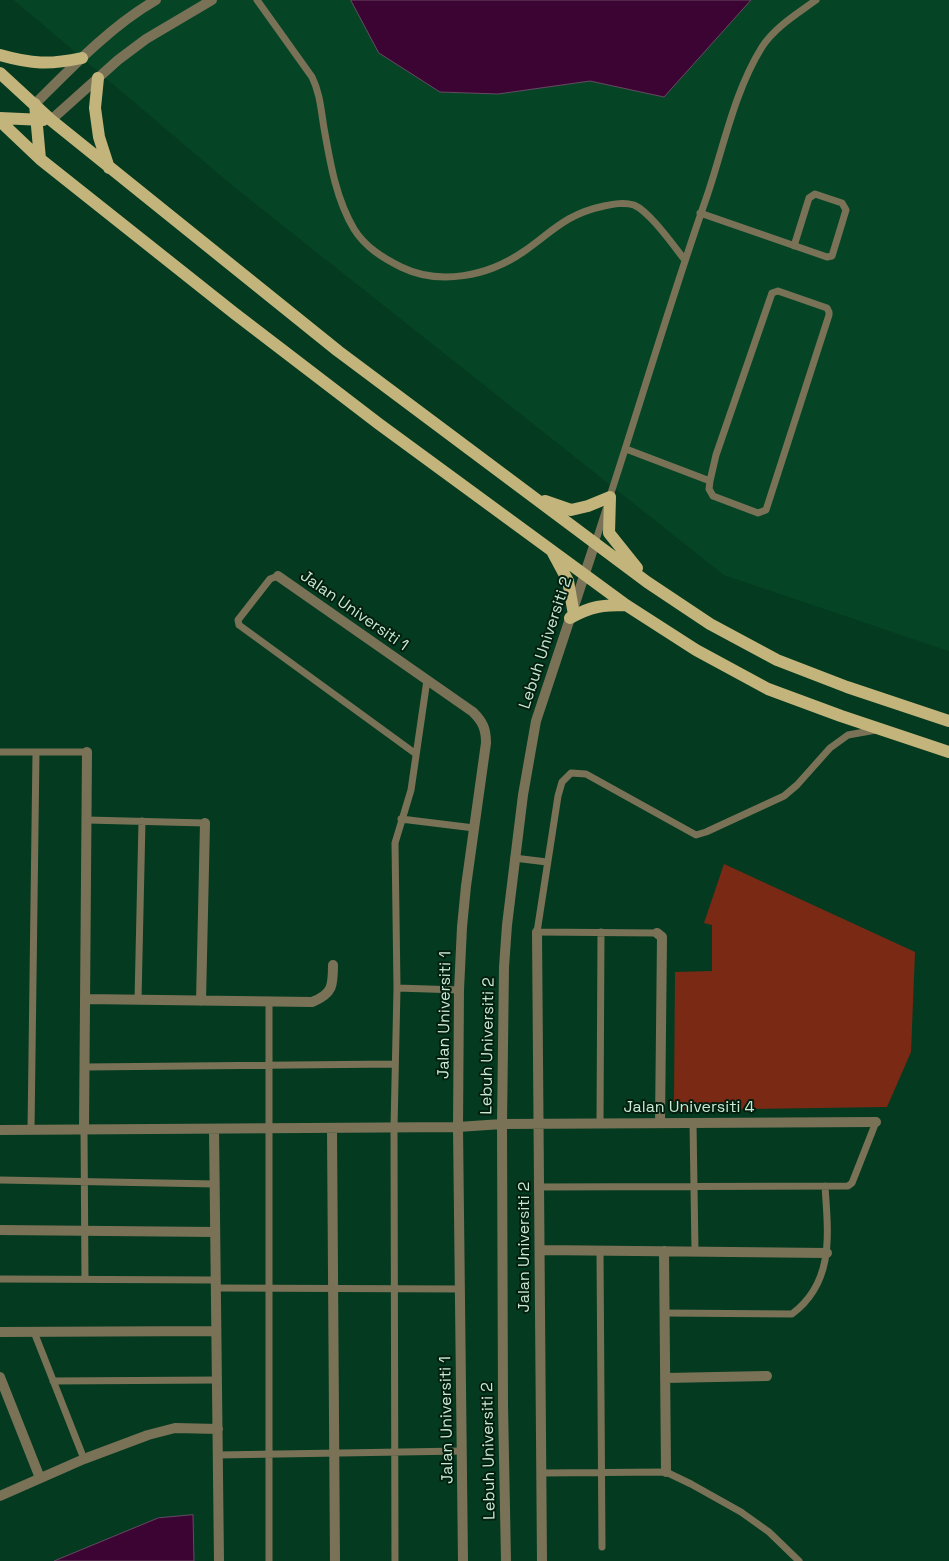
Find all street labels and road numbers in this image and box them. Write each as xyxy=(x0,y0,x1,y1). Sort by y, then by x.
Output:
street label: Jalan Universiti 1 xyxy=(296,566,412,656)
street label: Lebuh Universiti 2 xyxy=(516,575,576,711)
street label: Jalan Universiti 1 xyxy=(434,951,456,1079)
street label: Lebuh Universiti 2 xyxy=(477,977,499,1115)
street label: Jalan Universiti 4 xyxy=(623,1098,755,1118)
street label: Jalan Universiti 2 xyxy=(515,1182,535,1312)
street label: Jalan Universiti 1 xyxy=(436,1356,458,1484)
street label: Lebuh Universiti 2 xyxy=(478,1382,500,1520)

